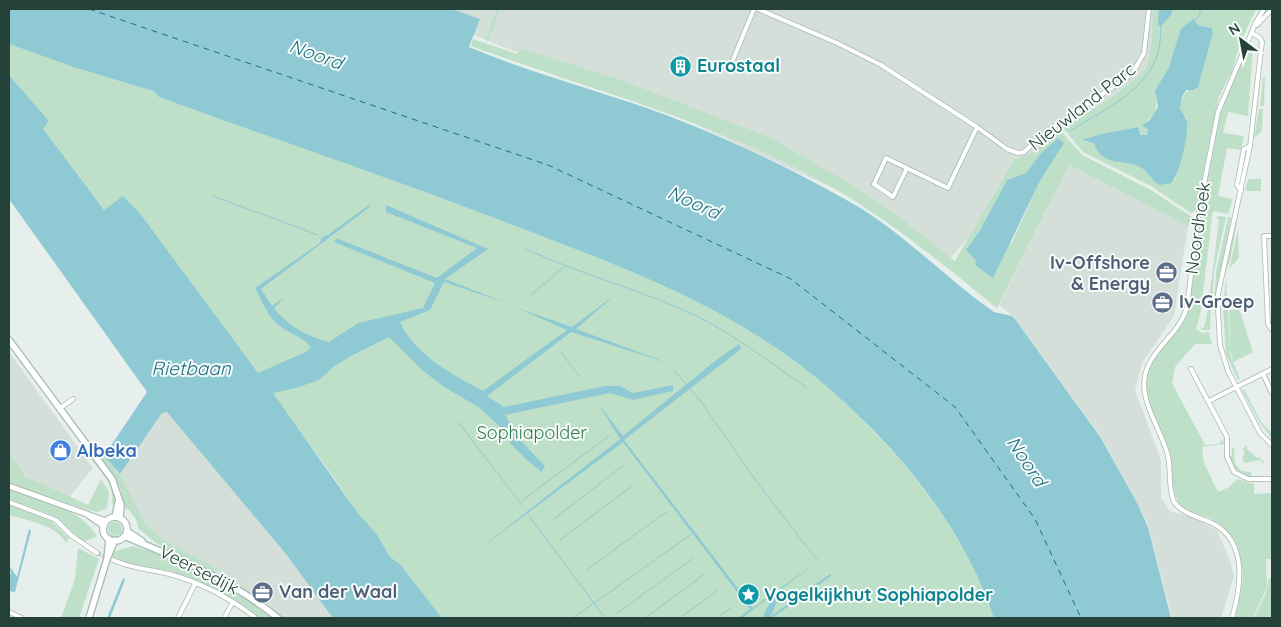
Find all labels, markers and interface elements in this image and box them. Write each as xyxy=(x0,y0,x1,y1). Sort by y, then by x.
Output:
north arrow xyxy=(1216,15,1266,65)
text: N xyxy=(1225,19,1243,39)
water label: Noord xyxy=(286,33,348,76)
building icon: Eurostaal xyxy=(669,54,693,78)
place label: Eurostaal xyxy=(697,54,780,77)
street label: Nieuwland Parc xyxy=(1024,58,1140,156)
water label: Noord xyxy=(664,180,726,225)
street label: Noordhoek xyxy=(1180,180,1215,276)
place label: Iv-Offshore & Energy xyxy=(1050,251,1150,295)
office icon: Iv-Offshore & Energy xyxy=(1154,261,1178,285)
office icon: Iv-Groep xyxy=(1151,290,1175,314)
place label: Iv-Groep xyxy=(1179,290,1254,313)
water label: Rietbaan xyxy=(151,356,232,380)
park label: Sophiapolder xyxy=(477,421,587,444)
water label: Noord xyxy=(1002,431,1053,493)
shop icon: Albeka xyxy=(49,439,73,463)
place label: Albeka xyxy=(77,439,137,462)
street label: Veersedijk xyxy=(155,540,243,599)
office icon: Van der Waal xyxy=(251,580,275,604)
place label: Van der Waal xyxy=(279,580,397,603)
place icon: Vogelkijkhut Sophiapolder xyxy=(736,583,760,607)
place label: Vogelkijkhut Sophiapolder xyxy=(764,583,993,606)

